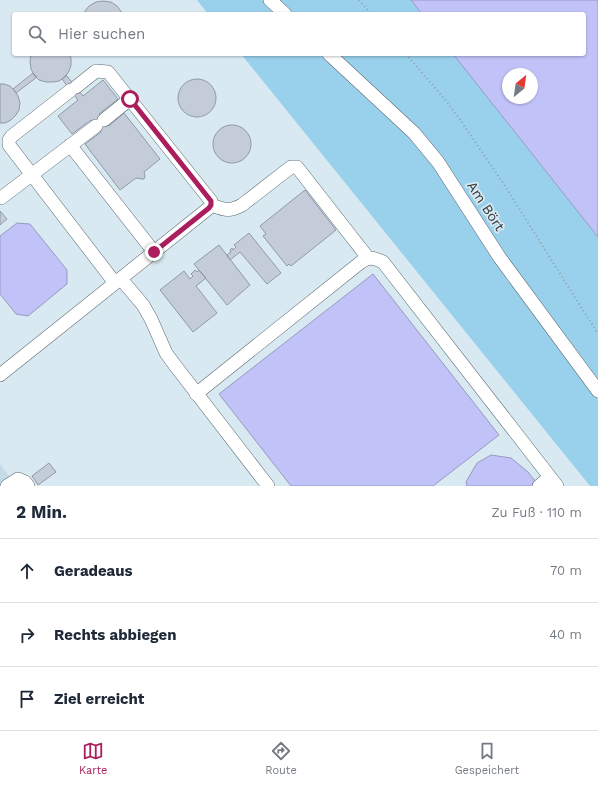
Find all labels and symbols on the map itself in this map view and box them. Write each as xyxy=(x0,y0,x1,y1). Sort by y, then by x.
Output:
north arrow xyxy=(502,68,538,104)
route start xyxy=(121,90,139,108)
street label: Am Bört xyxy=(464,178,508,234)
route end xyxy=(145,243,163,261)

